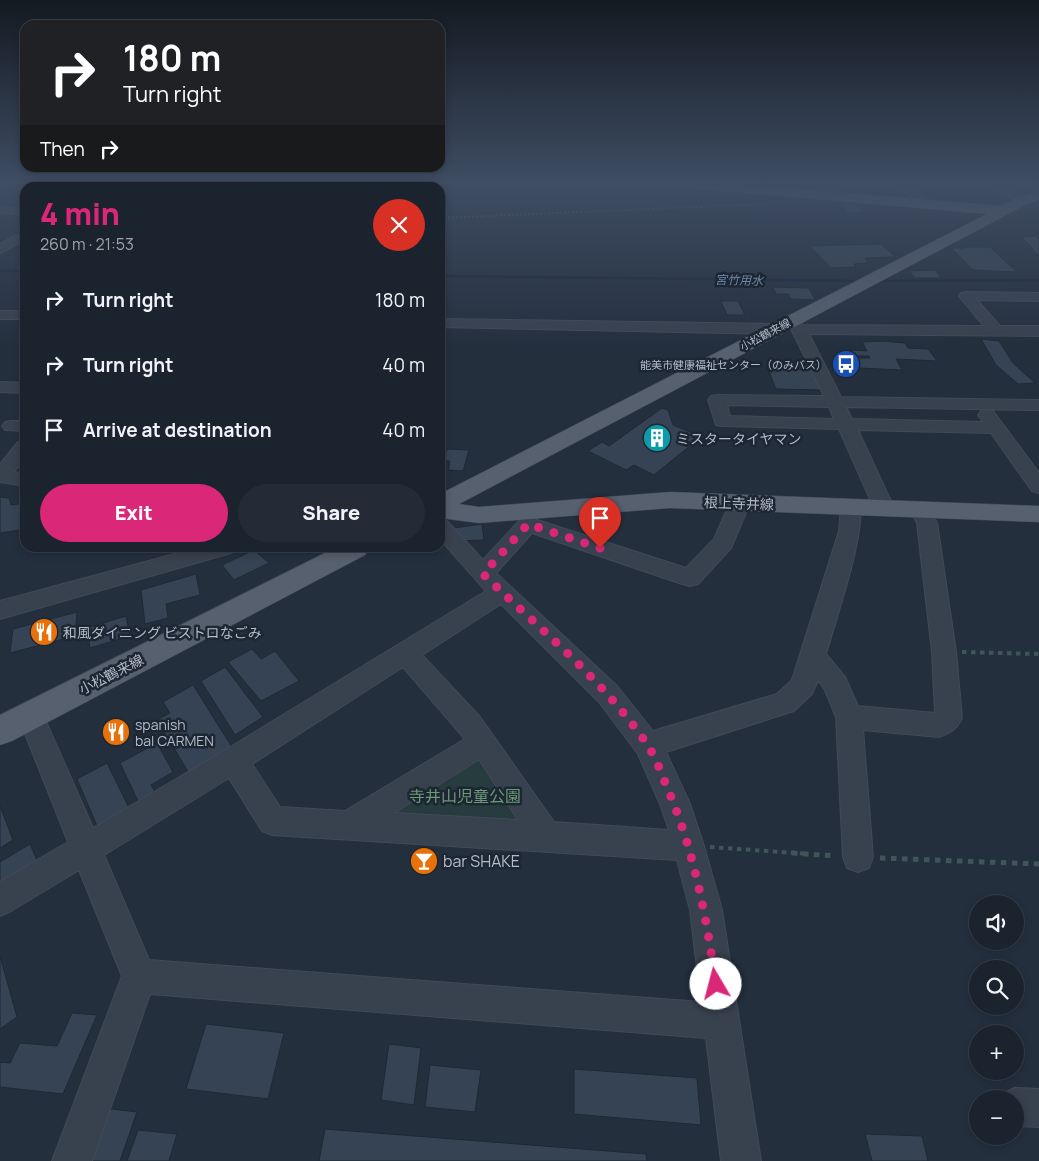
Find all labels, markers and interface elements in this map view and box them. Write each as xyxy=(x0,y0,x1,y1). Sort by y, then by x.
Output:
text: 180 m xyxy=(123,34,221,82)
icon: right xyxy=(40,40,105,105)
text: Turn right xyxy=(123,79,221,109)
icon: right xyxy=(95,135,123,163)
text: Then xyxy=(40,136,85,162)
text: 4 min xyxy=(40,193,120,234)
button: close xyxy=(373,199,425,251)
text: 260 m · 21:53 xyxy=(40,233,134,255)
water label: 宮竹用水 xyxy=(715,271,765,289)
icon: right xyxy=(40,286,68,314)
text: Turn right xyxy=(83,287,173,313)
text: 180 m xyxy=(375,287,425,313)
street label: 小松鶴来線 xyxy=(737,314,793,354)
bus stop icon: 能美市健康福祉センター（のみバス） xyxy=(831,349,861,379)
icon: right xyxy=(40,351,68,379)
text: Turn right xyxy=(83,352,173,378)
text: 40 m xyxy=(382,352,425,378)
place label: 能美市健康福祉センター（のみバス） xyxy=(640,357,827,372)
icon: arrive xyxy=(40,416,68,444)
text: Arrive at destination xyxy=(83,417,272,443)
text: 40 m xyxy=(382,417,425,443)
building icon: ミスタータイヤマン xyxy=(642,423,672,453)
place label: ミスタータイヤマン xyxy=(676,429,802,448)
button: Exit xyxy=(40,484,228,542)
button: Share xyxy=(238,484,425,542)
street label: 根上寺井線 xyxy=(704,492,774,514)
pin xyxy=(579,497,621,548)
icon: arrive xyxy=(586,504,614,532)
restaurant icon: 和風ダイニング ビストロなごみ xyxy=(29,617,59,647)
place label: 和風ダイニング ビストロなごみ xyxy=(63,623,262,642)
street label: 小松鶴来線 xyxy=(76,650,146,698)
place label: spanish bal CARMEN xyxy=(135,715,214,750)
restaurant icon: spanish bal CARMEN xyxy=(101,717,131,747)
park label: 寺井山児童公園 xyxy=(409,785,521,807)
bar icon: bar SHAKE xyxy=(409,846,439,876)
place label: bar SHAKE xyxy=(443,850,520,872)
map controls xyxy=(969,895,1024,1145)
button: sound xyxy=(969,895,1024,950)
position arrow xyxy=(689,957,741,1009)
button: search xyxy=(969,960,1024,1015)
button: + xyxy=(969,1025,1024,1080)
button: − xyxy=(969,1090,1024,1145)

